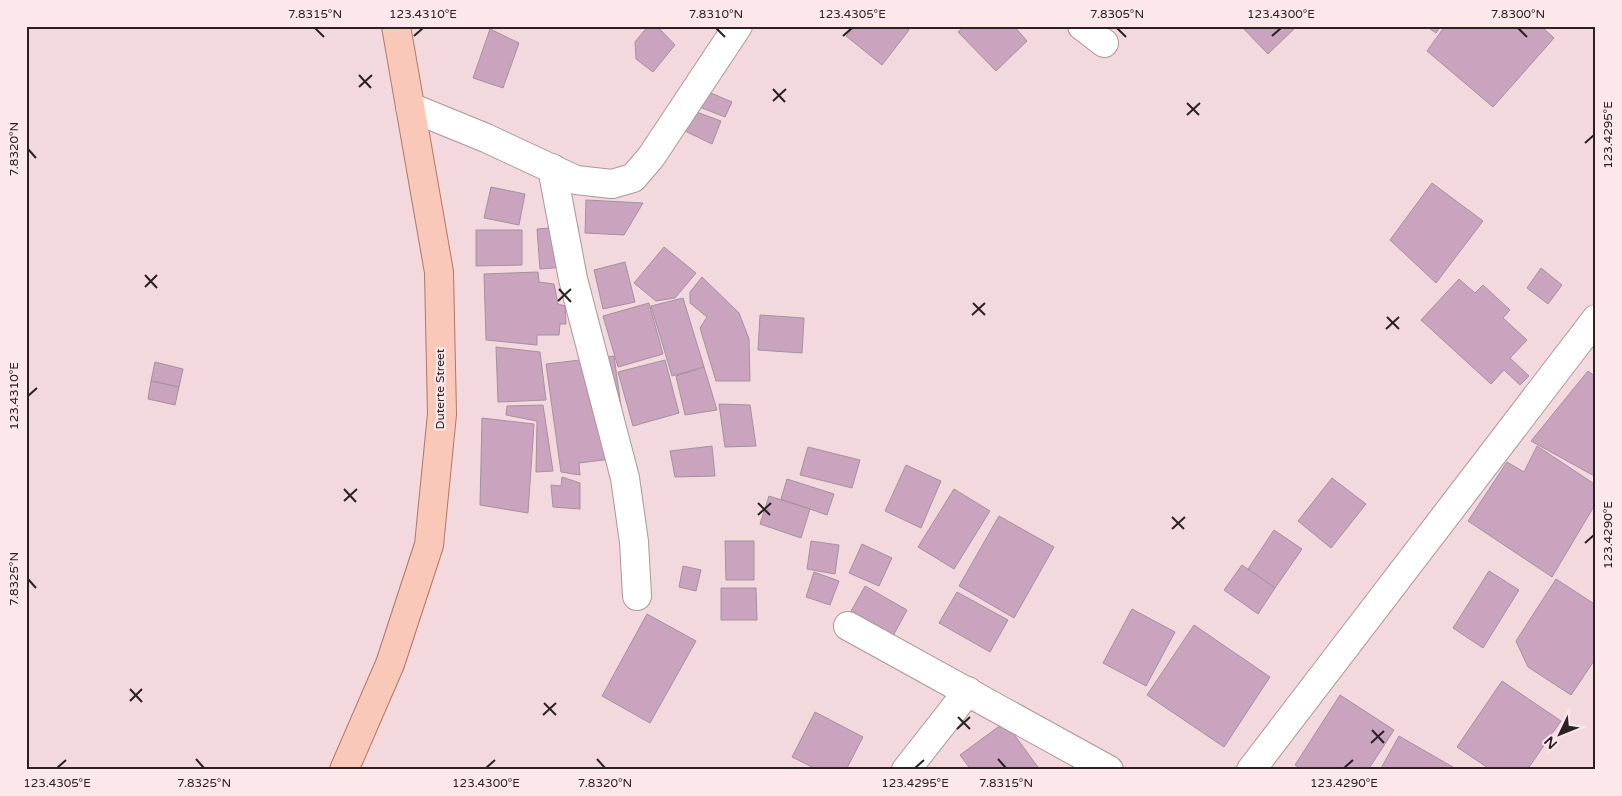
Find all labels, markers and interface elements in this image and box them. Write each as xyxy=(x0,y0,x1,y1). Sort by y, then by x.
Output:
text: 7.8315°N xyxy=(288,7,342,21)
text: 123.4310°E xyxy=(389,7,457,21)
text: 7.8310°N xyxy=(689,7,743,21)
text: 123.4305°E xyxy=(818,7,886,21)
text: 7.8305°N xyxy=(1090,7,1144,21)
text: 123.4300°E xyxy=(1247,7,1315,21)
text: 7.8300°N xyxy=(1491,7,1545,21)
text: 123.4295°E xyxy=(1601,101,1615,169)
text: 7.8320°N xyxy=(7,122,21,176)
street label: Duterte Street xyxy=(433,348,447,429)
text: 123.4310°E xyxy=(7,362,21,430)
text: 123.4290°E xyxy=(1601,501,1615,569)
text: 7.8325°N xyxy=(7,552,21,606)
north arrow xyxy=(1534,708,1584,758)
text: N xyxy=(1541,733,1561,752)
text: 123.4305°E xyxy=(23,776,91,790)
text: 7.8325°N xyxy=(177,776,231,790)
text: 123.4300°E xyxy=(452,776,520,790)
text: 7.8320°N xyxy=(578,776,632,790)
text: 123.4295°E xyxy=(881,776,949,790)
text: 7.8315°N xyxy=(979,776,1033,790)
text: 123.4290°E xyxy=(1310,776,1378,790)

